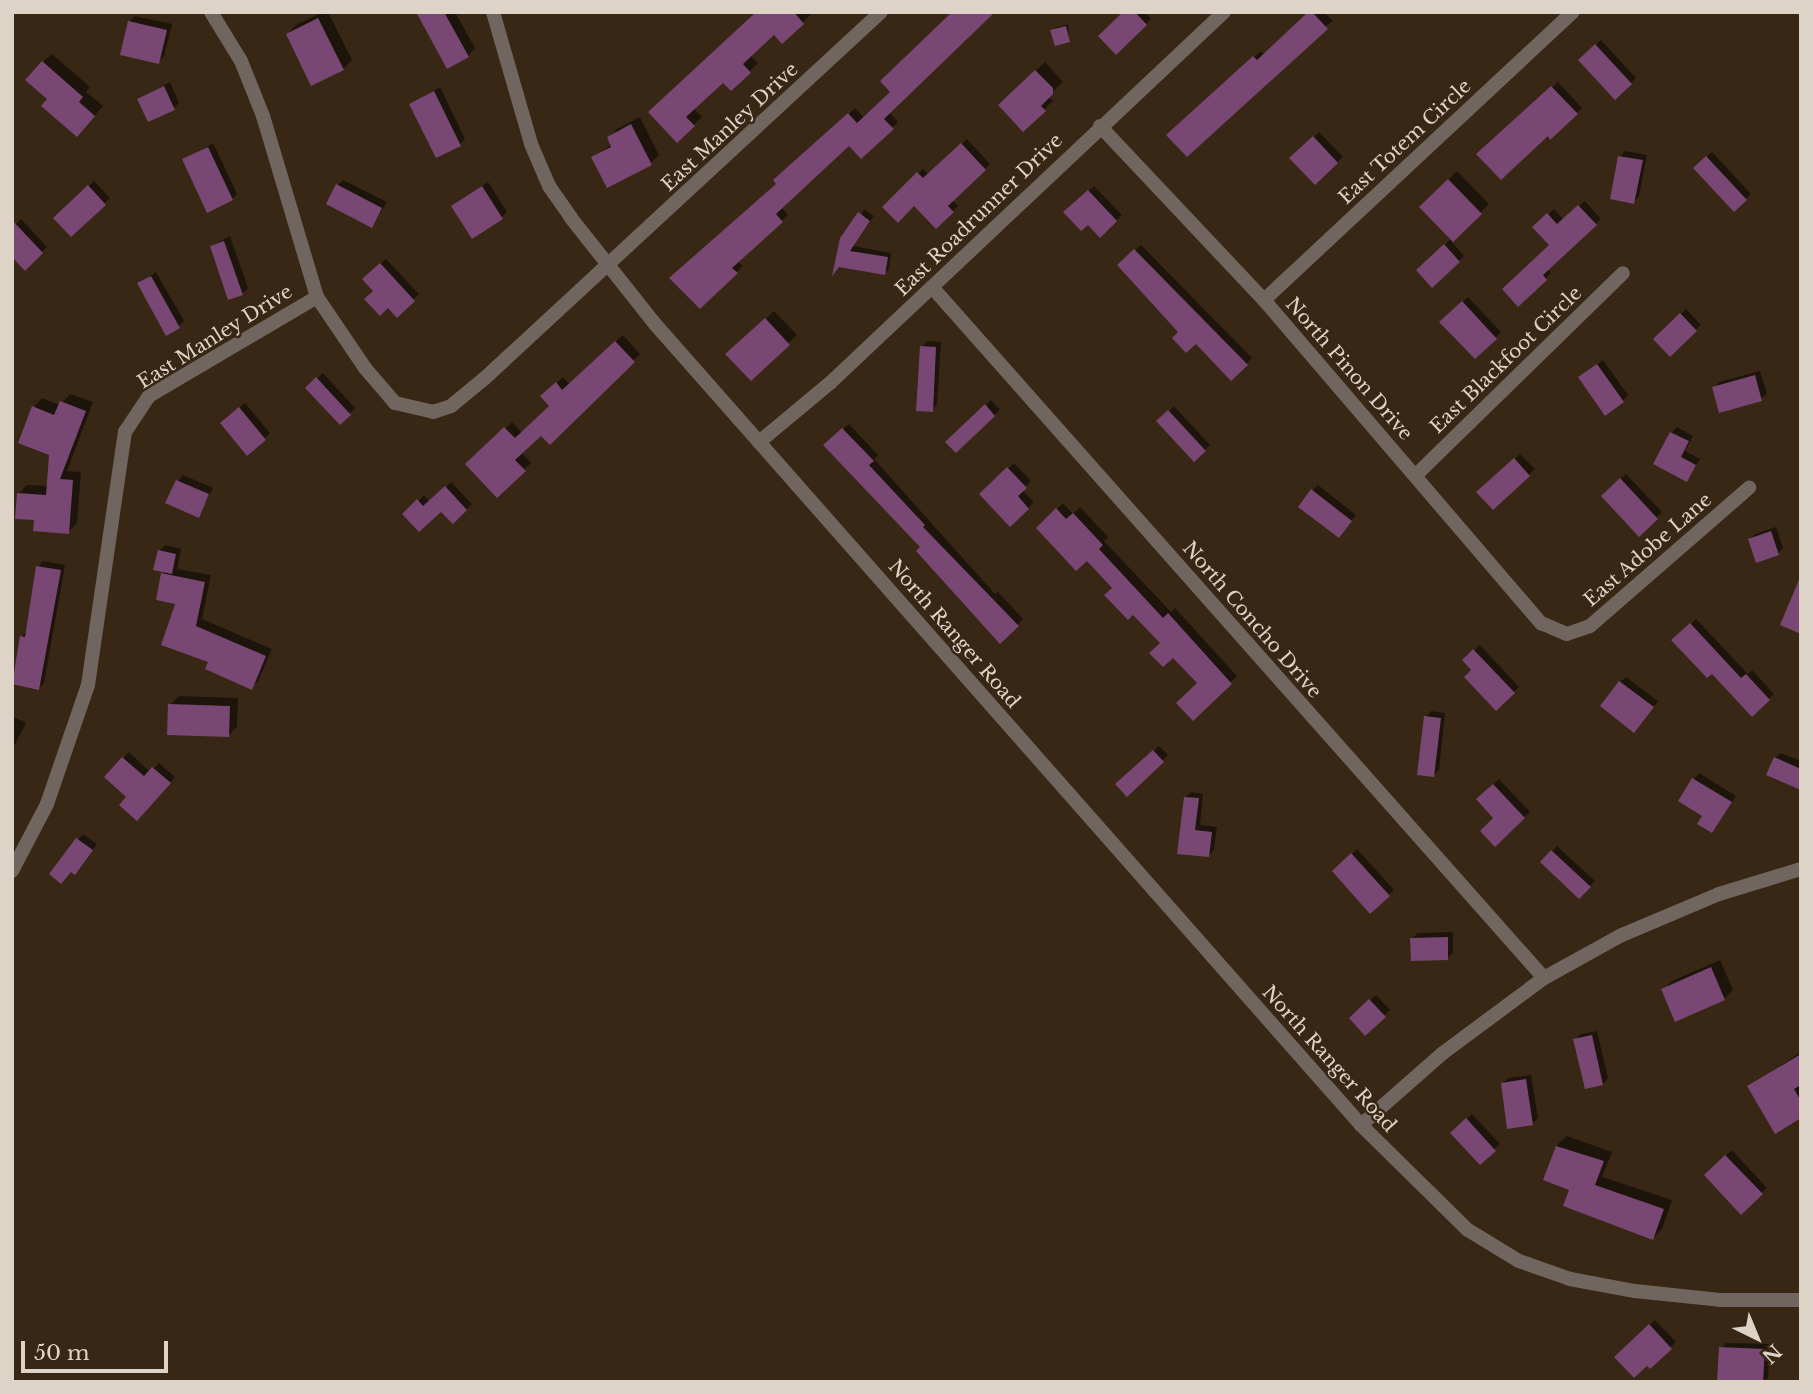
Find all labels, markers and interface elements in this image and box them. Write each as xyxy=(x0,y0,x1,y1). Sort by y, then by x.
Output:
street label: East Manley Drive xyxy=(657,58,803,196)
street label: East Totem Circle xyxy=(1334,75,1476,209)
street label: East Roadrunner Drive xyxy=(891,129,1067,301)
street label: East Manley Drive xyxy=(133,280,297,394)
street label: East Blackfoot Circle xyxy=(1426,282,1586,438)
street label: North Pinon Drive xyxy=(1281,293,1417,445)
street label: East Adobe Lane xyxy=(1579,488,1717,612)
street label: North Concho Drive xyxy=(1178,537,1326,703)
street label: North Ranger Road xyxy=(883,555,1025,713)
street label: North Ranger Road xyxy=(1257,981,1401,1137)
north arrow xyxy=(1722,1303,1792,1373)
scale bar xyxy=(24,1328,172,1372)
text: N xyxy=(1757,1339,1786,1368)
text: 50 m xyxy=(34,1340,89,1366)

